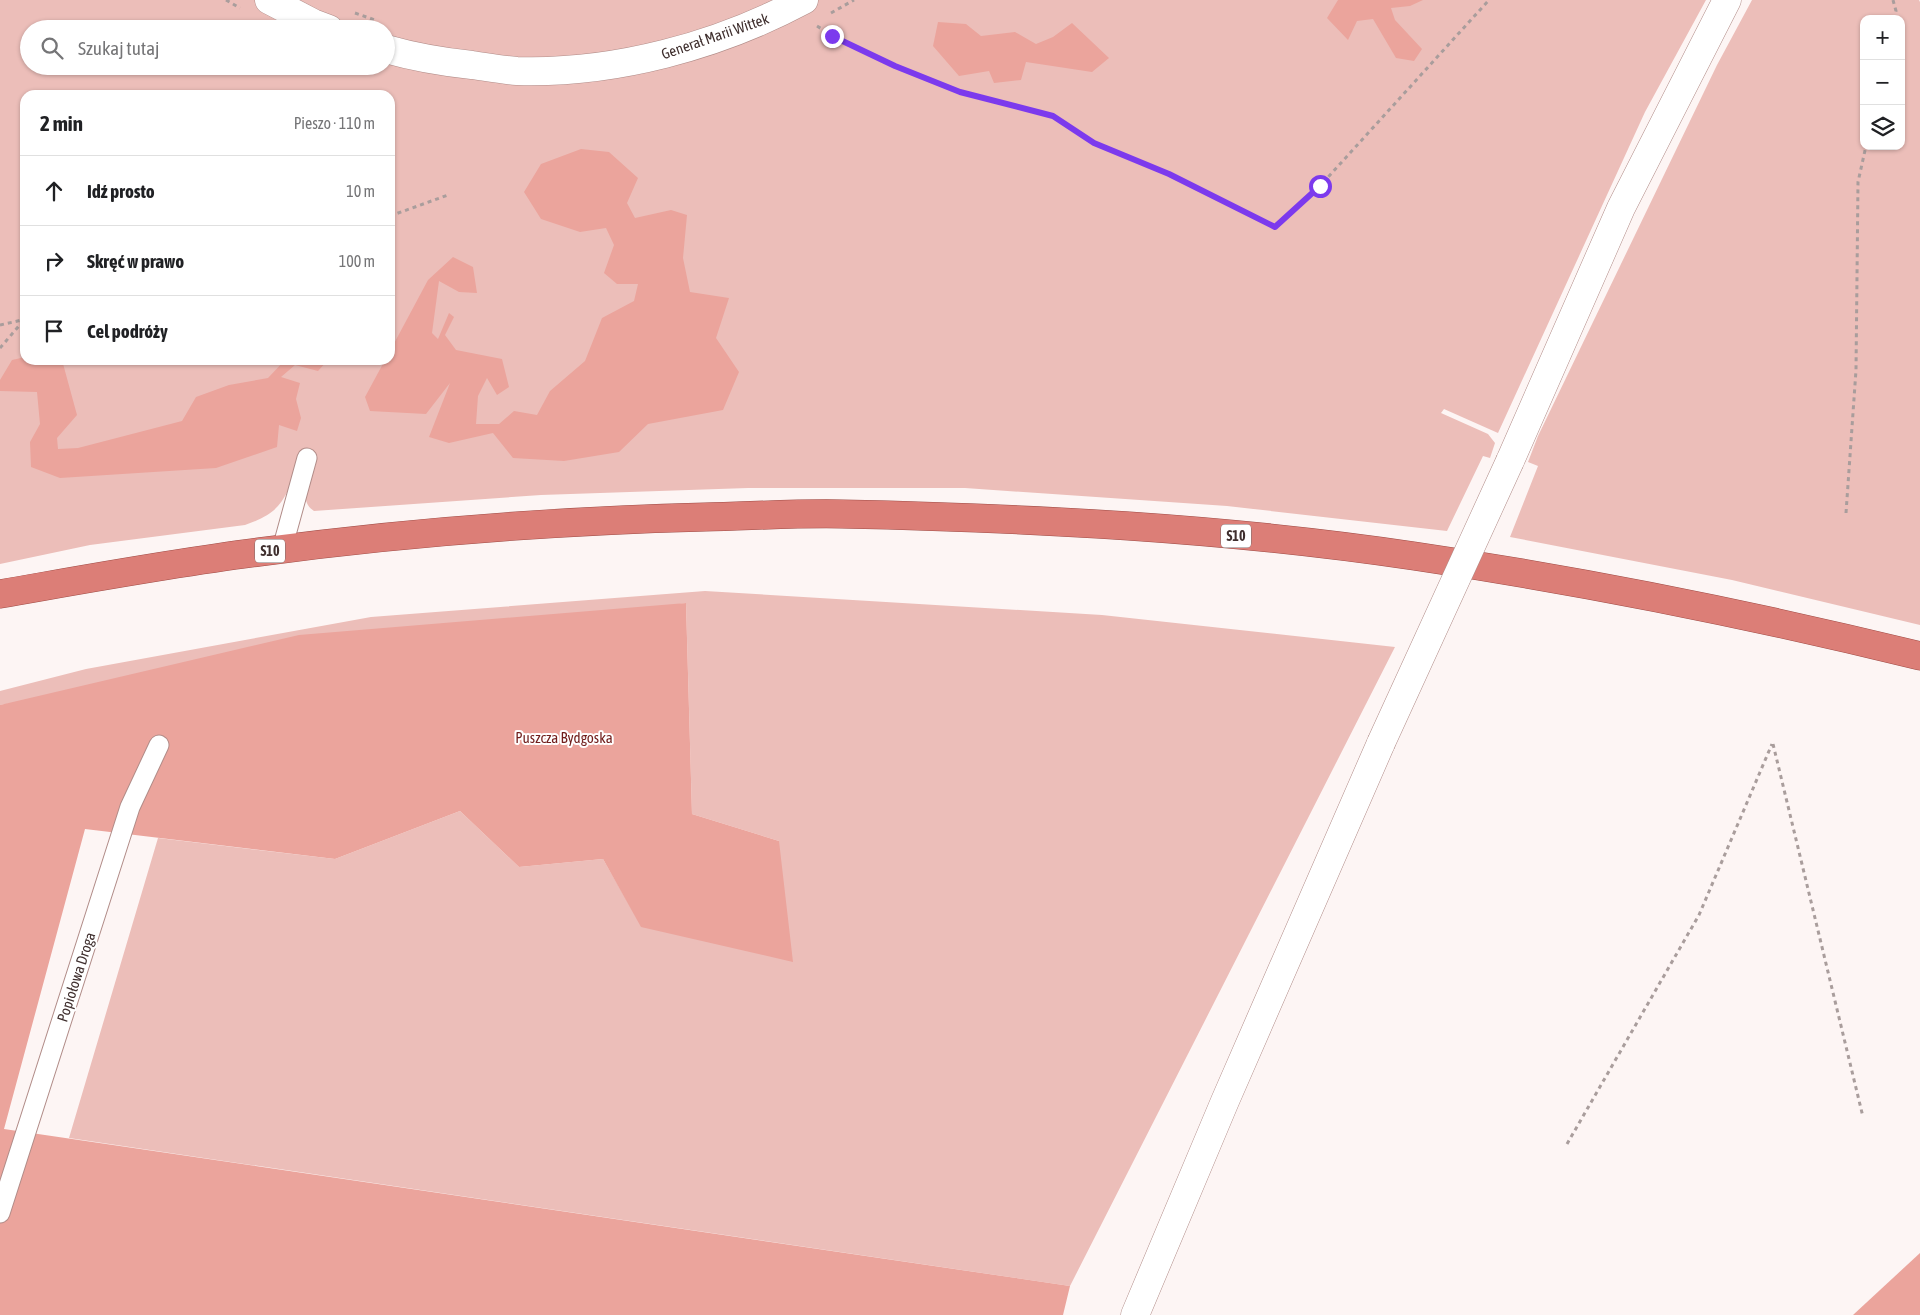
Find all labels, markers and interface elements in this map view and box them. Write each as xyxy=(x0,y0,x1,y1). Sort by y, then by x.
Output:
street label: Generał Marii Wittek xyxy=(659,10,771,62)
map controls xyxy=(1860,15,1905,150)
button: + xyxy=(1860,15,1905,60)
search box xyxy=(20,20,395,75)
route end xyxy=(821,25,844,48)
icon: search xyxy=(38,34,66,62)
text: Szukaj tutaj xyxy=(78,37,160,59)
button: − xyxy=(1860,60,1905,105)
button: layers xyxy=(1860,105,1905,150)
text: 2 min xyxy=(40,111,83,135)
text: Pieszo · 110 m xyxy=(294,114,375,132)
route start xyxy=(1309,175,1332,198)
icon: ahead xyxy=(40,177,68,205)
text: Idź prosto xyxy=(87,180,155,202)
text: 10 m xyxy=(346,182,375,200)
icon: right xyxy=(40,247,68,275)
text: Skręć w prawo xyxy=(87,250,184,272)
text: 100 m xyxy=(339,252,375,270)
icon: arrive xyxy=(40,317,68,345)
text: Cel podróży xyxy=(87,320,168,342)
road number: S10 xyxy=(1221,524,1251,548)
road number: S10 xyxy=(255,540,285,562)
park label: Puszcza Bydgoska xyxy=(515,729,613,746)
street label: Popiołowa Droga xyxy=(53,930,99,1024)

